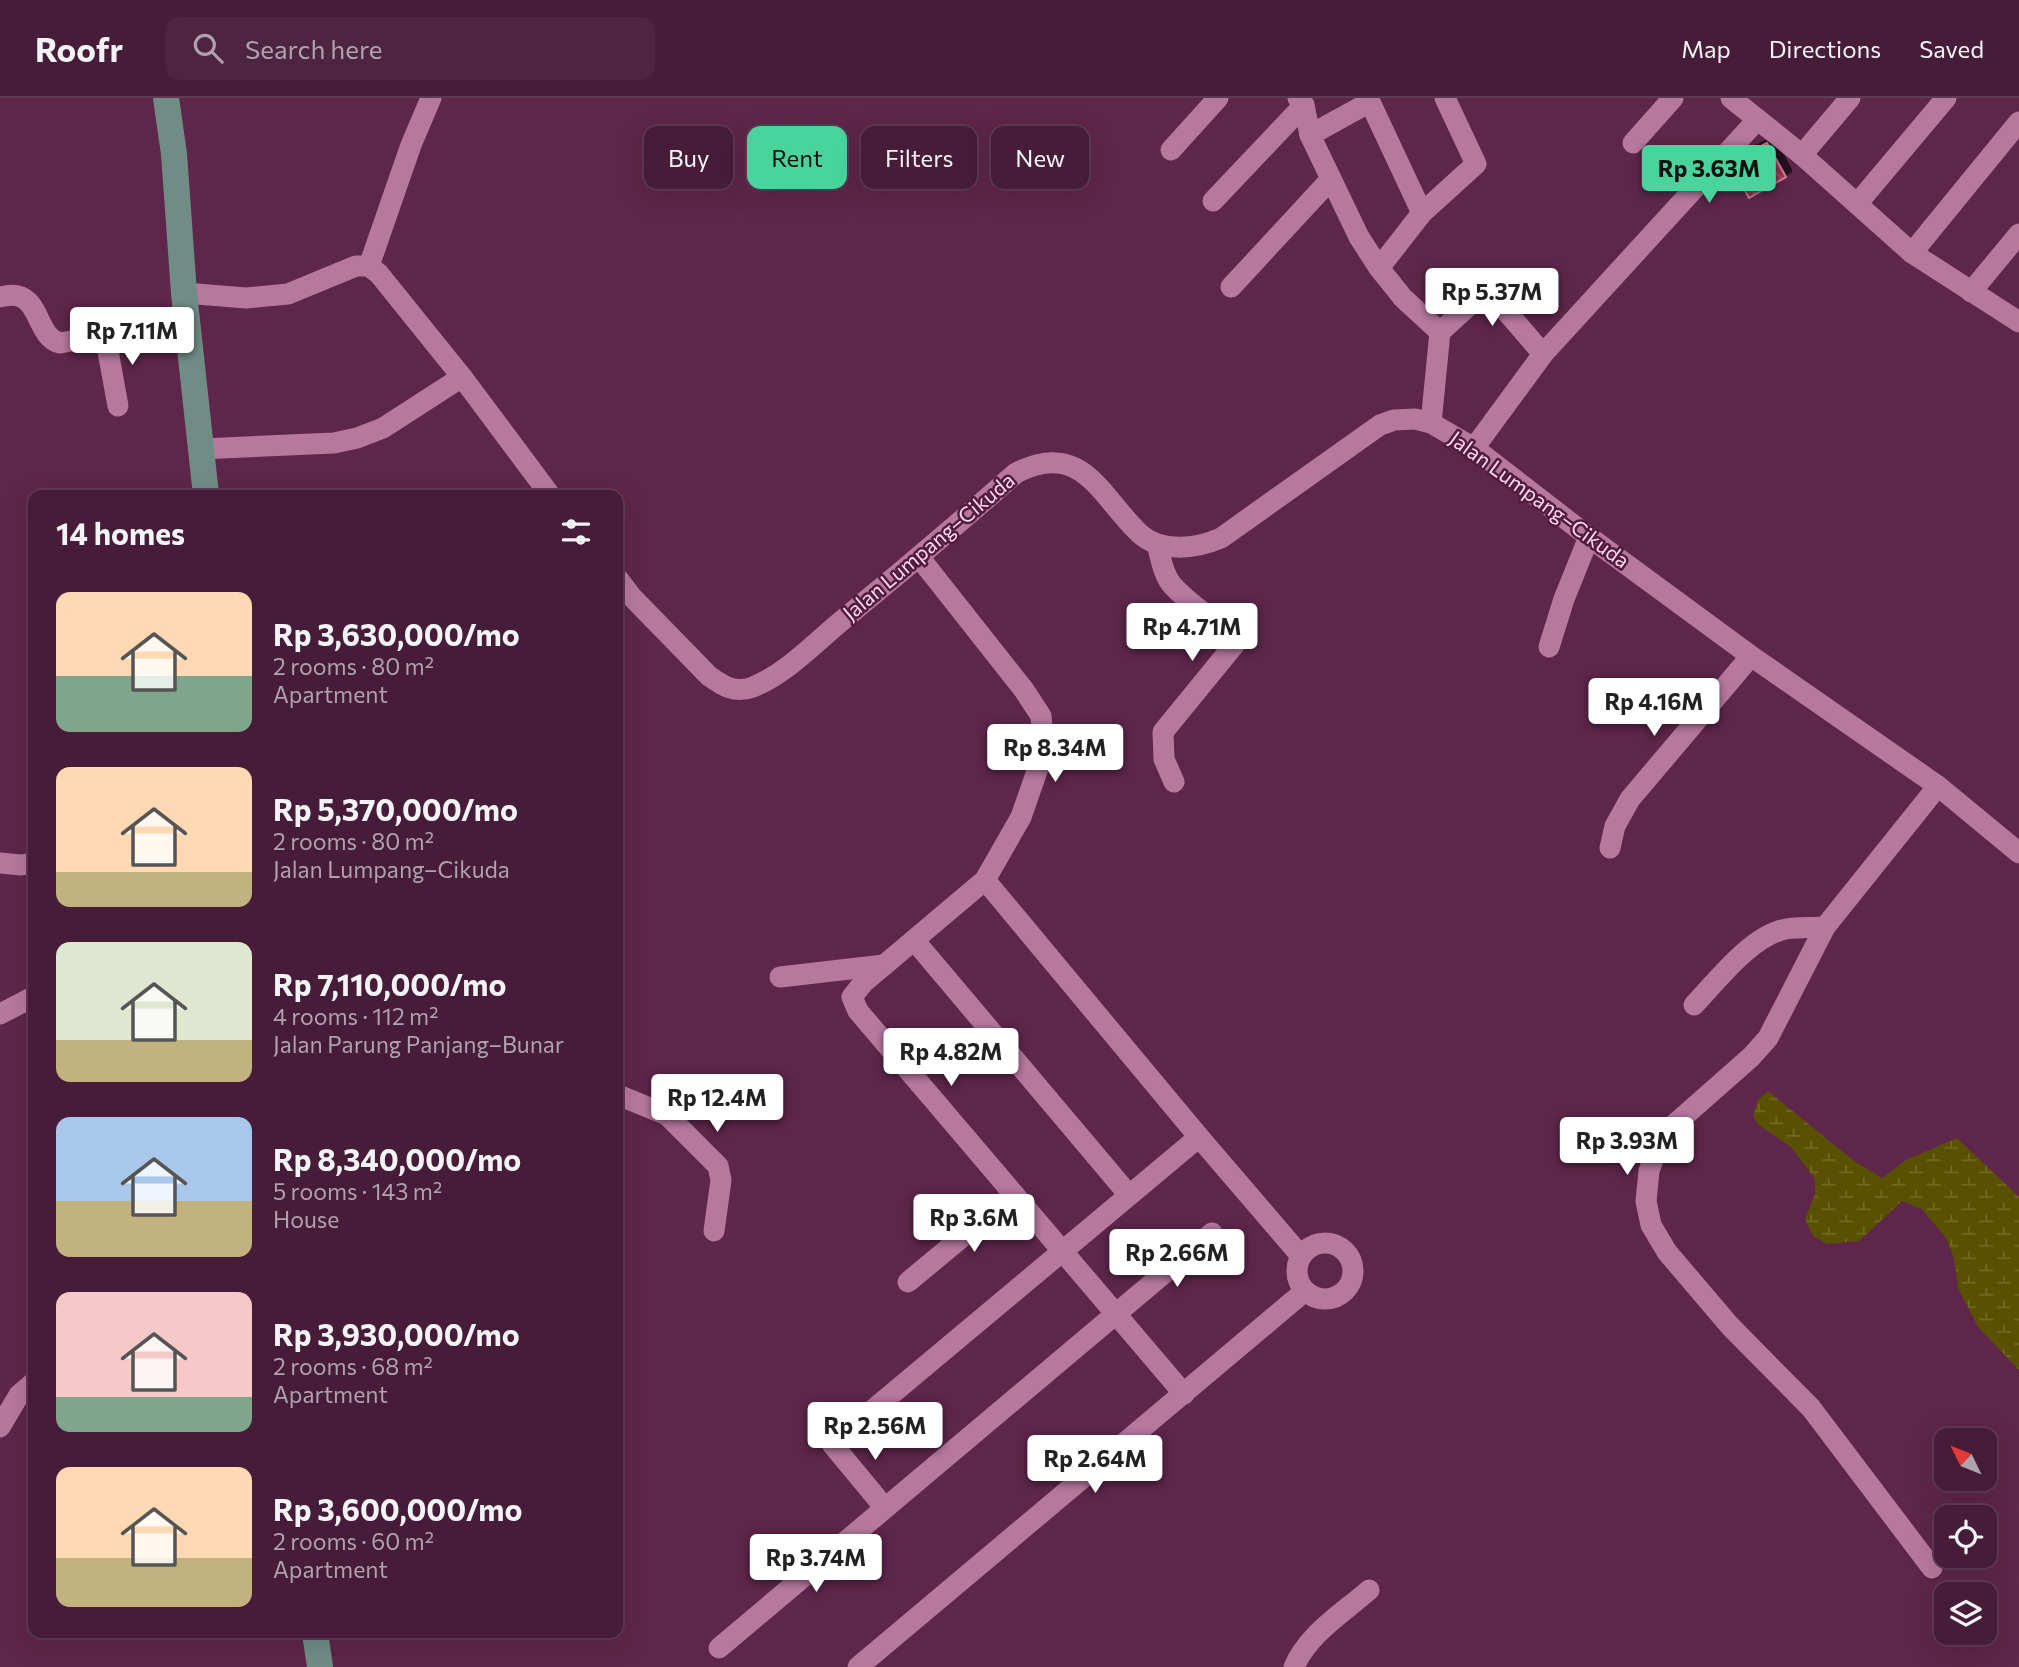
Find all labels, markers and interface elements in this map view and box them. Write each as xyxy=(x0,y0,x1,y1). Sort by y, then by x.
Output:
search box xyxy=(165,17,655,80)
text: Roofr xyxy=(35,28,123,69)
icon: search xyxy=(189,29,227,67)
text: Search here xyxy=(245,33,383,64)
text: Map xyxy=(1681,34,1731,63)
text: Directions xyxy=(1769,34,1881,63)
text: Saved xyxy=(1919,34,1984,63)
chip: Buy xyxy=(644,126,733,189)
chip: Rent xyxy=(747,126,847,189)
chip: Filters xyxy=(861,126,977,189)
chip: New xyxy=(991,126,1089,189)
pin: Rp 3.63M xyxy=(1637,146,1781,205)
text: Rp 3.63M xyxy=(1658,154,1760,182)
pin: Rp 5.37M xyxy=(1420,268,1564,328)
text: Rp 5.37M xyxy=(1441,277,1543,305)
pin: Rp 7.11M xyxy=(60,308,204,367)
text: Rp 7.11M xyxy=(86,316,178,344)
street label: Jalan Lumpang–Cikuda xyxy=(1445,425,1635,572)
street label: Jalan Lumpang–Cikuda xyxy=(837,467,1019,625)
icon: filters xyxy=(557,513,595,551)
text: 14 homes xyxy=(56,514,185,551)
pin: Rp 4.71M xyxy=(1120,603,1264,663)
text: Rp 4.71M xyxy=(1143,612,1242,640)
text: Rp 3,630,000/mo xyxy=(273,615,520,652)
icon: home xyxy=(112,620,196,704)
text: 2 rooms · 80 m² xyxy=(273,652,434,680)
pin: Rp 4.16M xyxy=(1582,678,1726,738)
text: Apartment xyxy=(273,680,388,708)
text: Rp 4.16M xyxy=(1604,687,1704,715)
pin: Rp 8.34M xyxy=(983,724,1127,784)
text: Rp 8.34M xyxy=(1003,733,1107,761)
text: Rp 5,370,000/mo xyxy=(273,790,518,827)
icon: home xyxy=(112,795,196,879)
text: 2 rooms · 80 m² xyxy=(273,827,434,855)
text: Jalan Lumpang–Cikuda xyxy=(273,855,510,883)
text: Rp 7,110,000/mo xyxy=(273,965,506,1002)
icon: home xyxy=(112,970,196,1054)
text: 4 rooms · 112 m² xyxy=(273,1002,438,1030)
pin: Rp 4.82M xyxy=(879,1028,1023,1088)
text: Jalan Parung Panjang–Bunar xyxy=(273,1030,564,1058)
text: Rp 4.82M xyxy=(899,1037,1003,1065)
pin: Rp 12.4M xyxy=(645,1074,789,1134)
text: Rp 12.4M xyxy=(667,1083,767,1111)
pin: Rp 3.93M xyxy=(1555,1118,1699,1177)
text: Rp 3.93M xyxy=(1576,1126,1678,1154)
text: Rp 8,340,000/mo xyxy=(273,1140,521,1177)
icon: home xyxy=(112,1145,196,1229)
text: 5 rooms · 143 m² xyxy=(273,1177,442,1205)
pin: Rp 3.6M xyxy=(909,1194,1039,1254)
text: Rp 3.6M xyxy=(929,1203,1019,1231)
text: House xyxy=(273,1205,339,1233)
pin: Rp 2.66M xyxy=(1105,1230,1249,1289)
text: Rp 2.66M xyxy=(1125,1238,1229,1266)
text: Rp 3,930,000/mo xyxy=(273,1315,520,1352)
icon: home xyxy=(112,1320,196,1404)
text: 2 rooms · 68 m² xyxy=(273,1352,433,1380)
text: Apartment xyxy=(273,1380,388,1408)
pin: Rp 2.56M xyxy=(803,1402,947,1462)
text: Rp 2.56M xyxy=(824,1411,926,1439)
north arrow xyxy=(1934,1428,1997,1491)
map controls xyxy=(1934,1428,1997,1645)
pin: Rp 2.64M xyxy=(1023,1436,1167,1495)
text: Rp 2.64M xyxy=(1043,1444,1147,1472)
text: Rp 3,600,000/mo xyxy=(273,1490,522,1527)
icon: home xyxy=(112,1495,196,1579)
button: locate xyxy=(1934,1505,1997,1568)
text: 2 rooms · 60 m² xyxy=(273,1527,434,1555)
pin: Rp 3.74M xyxy=(744,1534,888,1594)
text: Rp 3.74M xyxy=(766,1543,866,1571)
text: Apartment xyxy=(273,1555,388,1583)
button: layers xyxy=(1934,1582,1997,1645)

